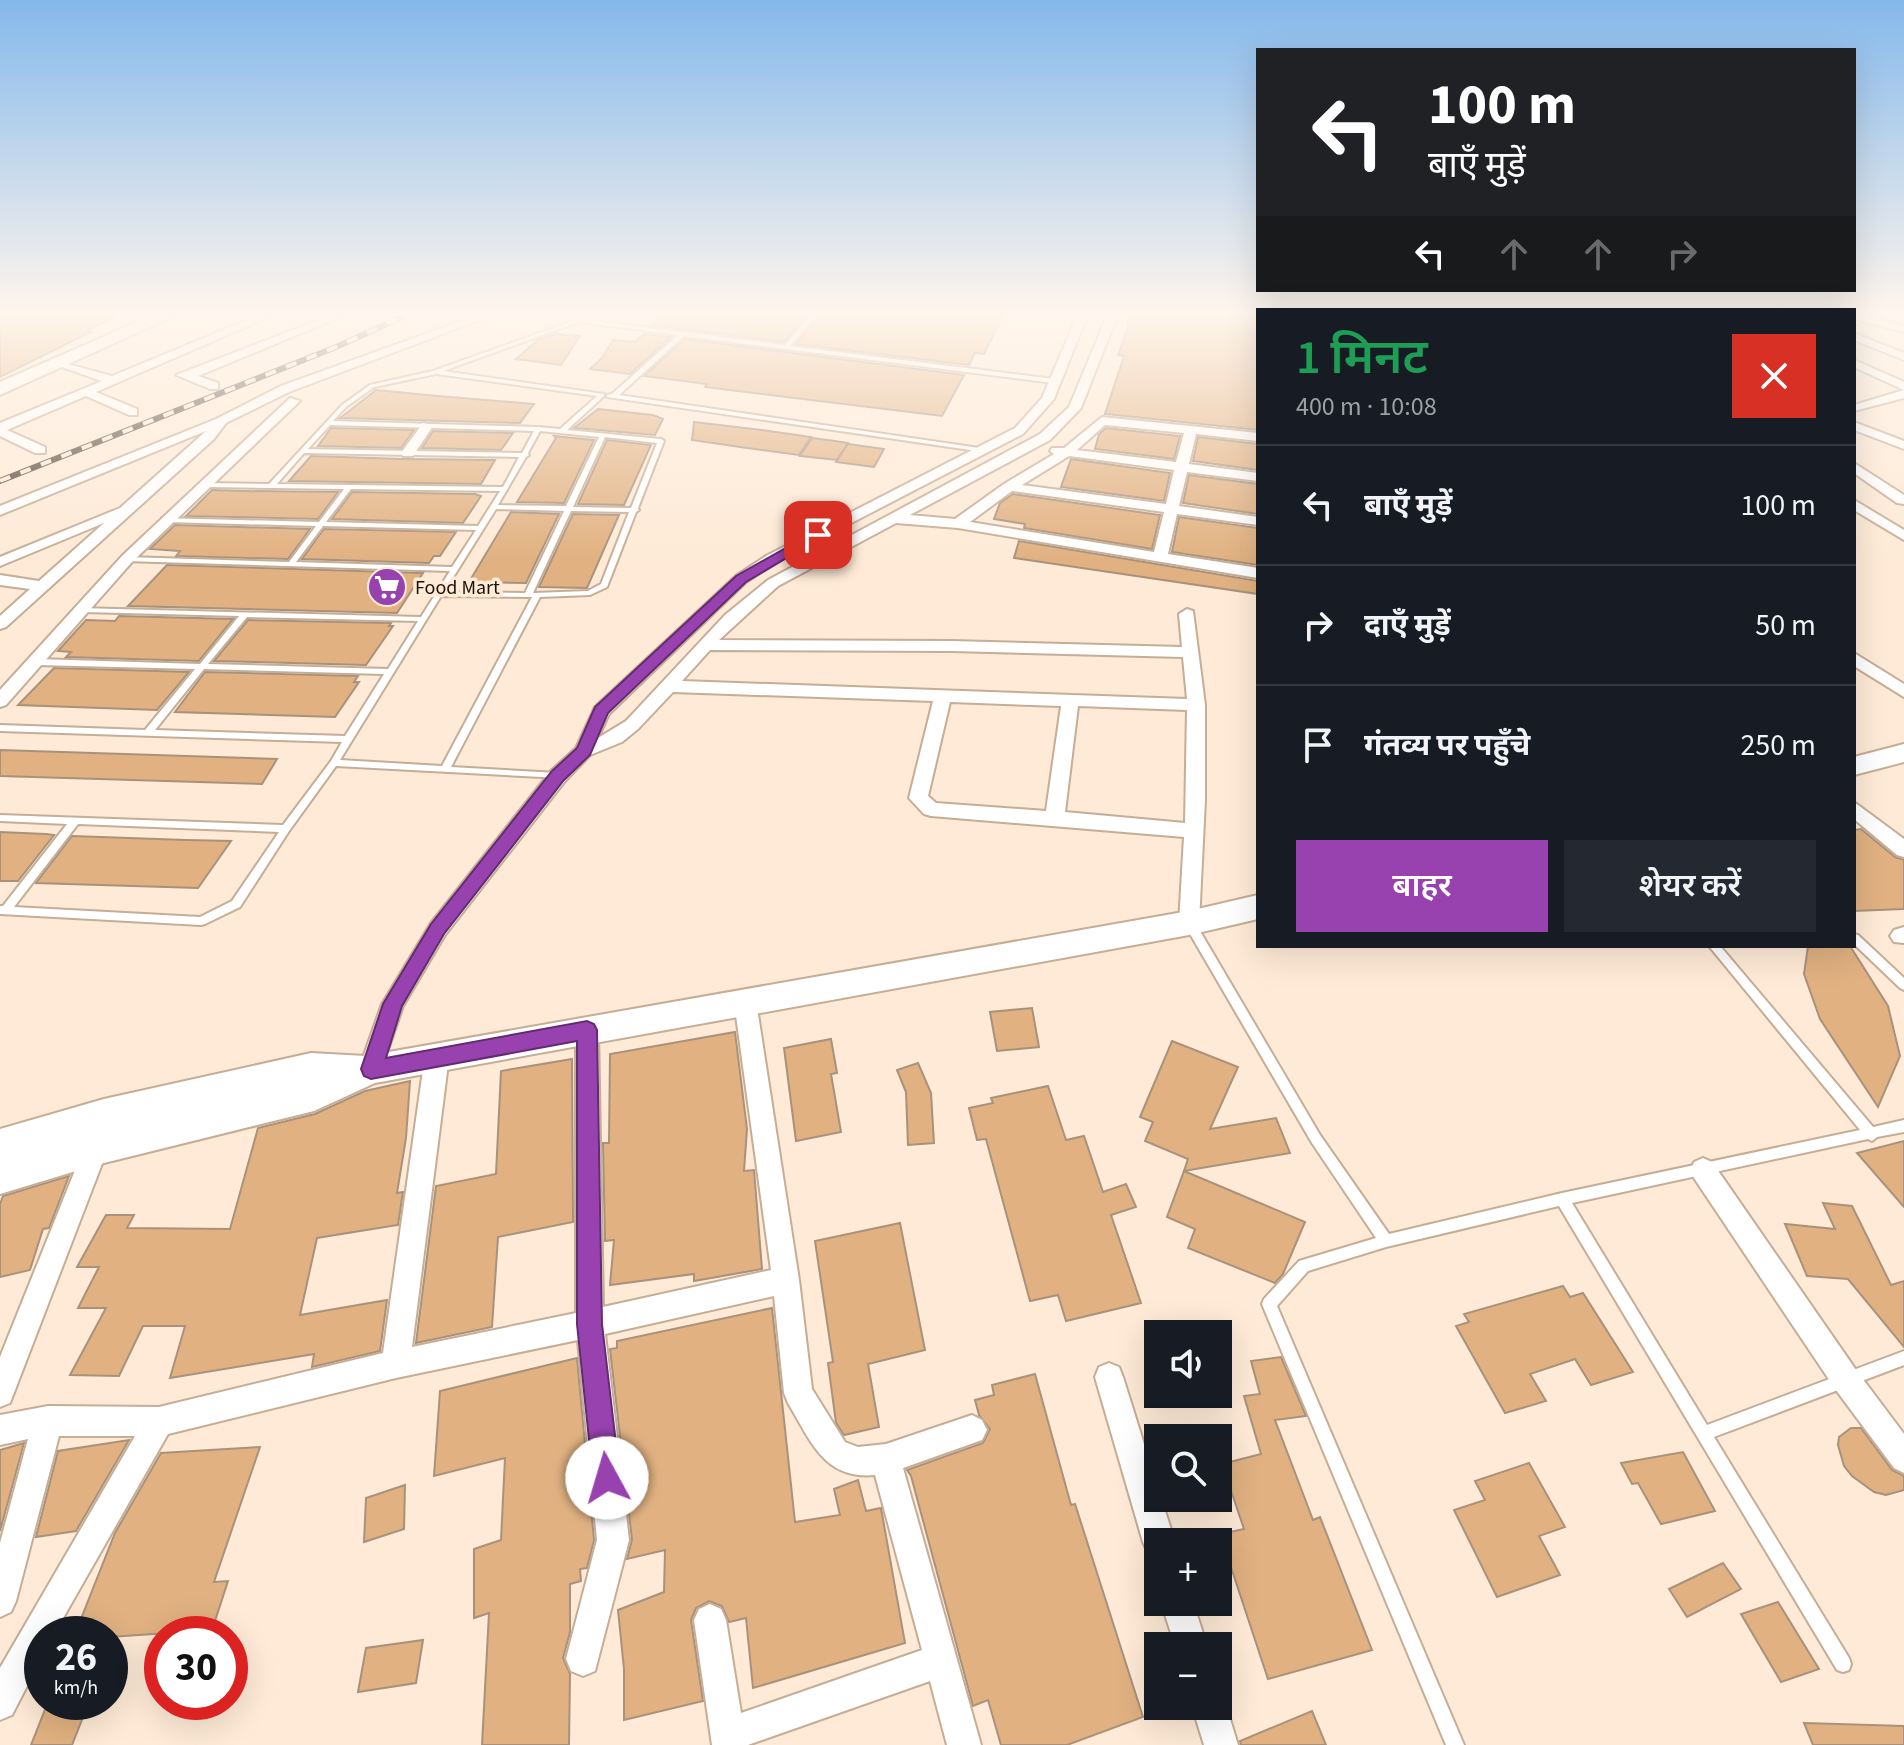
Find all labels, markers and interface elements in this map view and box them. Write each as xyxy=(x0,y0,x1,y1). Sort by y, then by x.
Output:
text: 100 m xyxy=(1428,66,1576,145)
icon: left xyxy=(1296,80,1400,184)
text: बाएँ मुड़ें xyxy=(1428,140,1526,191)
icon: left xyxy=(1408,232,1452,276)
icon: ahead xyxy=(1492,232,1536,276)
icon: ahead xyxy=(1576,232,1620,276)
icon: right xyxy=(1660,232,1704,276)
text: 1 मिनट xyxy=(1296,324,1428,392)
button: close xyxy=(1732,334,1816,418)
text: 400 m · 10:08 xyxy=(1296,388,1437,425)
icon: left xyxy=(1296,483,1340,527)
text: बाएँ मुड़ें xyxy=(1364,484,1452,527)
text: 100 m xyxy=(1740,484,1816,527)
pin xyxy=(784,501,852,569)
icon: arrive xyxy=(796,513,840,557)
supermarket icon: Food Mart xyxy=(366,566,408,608)
place label: Food Mart xyxy=(415,574,500,602)
icon: right xyxy=(1296,603,1340,647)
text: दाएँ मुड़ें xyxy=(1364,604,1451,647)
text: 50 m xyxy=(1755,604,1816,647)
icon: arrive xyxy=(1296,723,1340,767)
text: गंतव्य पर पहुँचे xyxy=(1364,724,1530,767)
text: 250 m xyxy=(1740,724,1816,767)
button: बाहर xyxy=(1296,840,1548,932)
button: शेयर करें xyxy=(1564,840,1816,932)
map controls xyxy=(1144,1320,1232,1720)
button: sound xyxy=(1144,1320,1232,1408)
button: search xyxy=(1144,1424,1232,1512)
position arrow xyxy=(565,1436,649,1520)
button: + xyxy=(1144,1528,1232,1616)
speed limit sign: 30 xyxy=(144,1616,248,1720)
text: 26 xyxy=(55,1629,97,1686)
button: − xyxy=(1144,1632,1232,1720)
text: km/h xyxy=(54,1674,98,1702)

